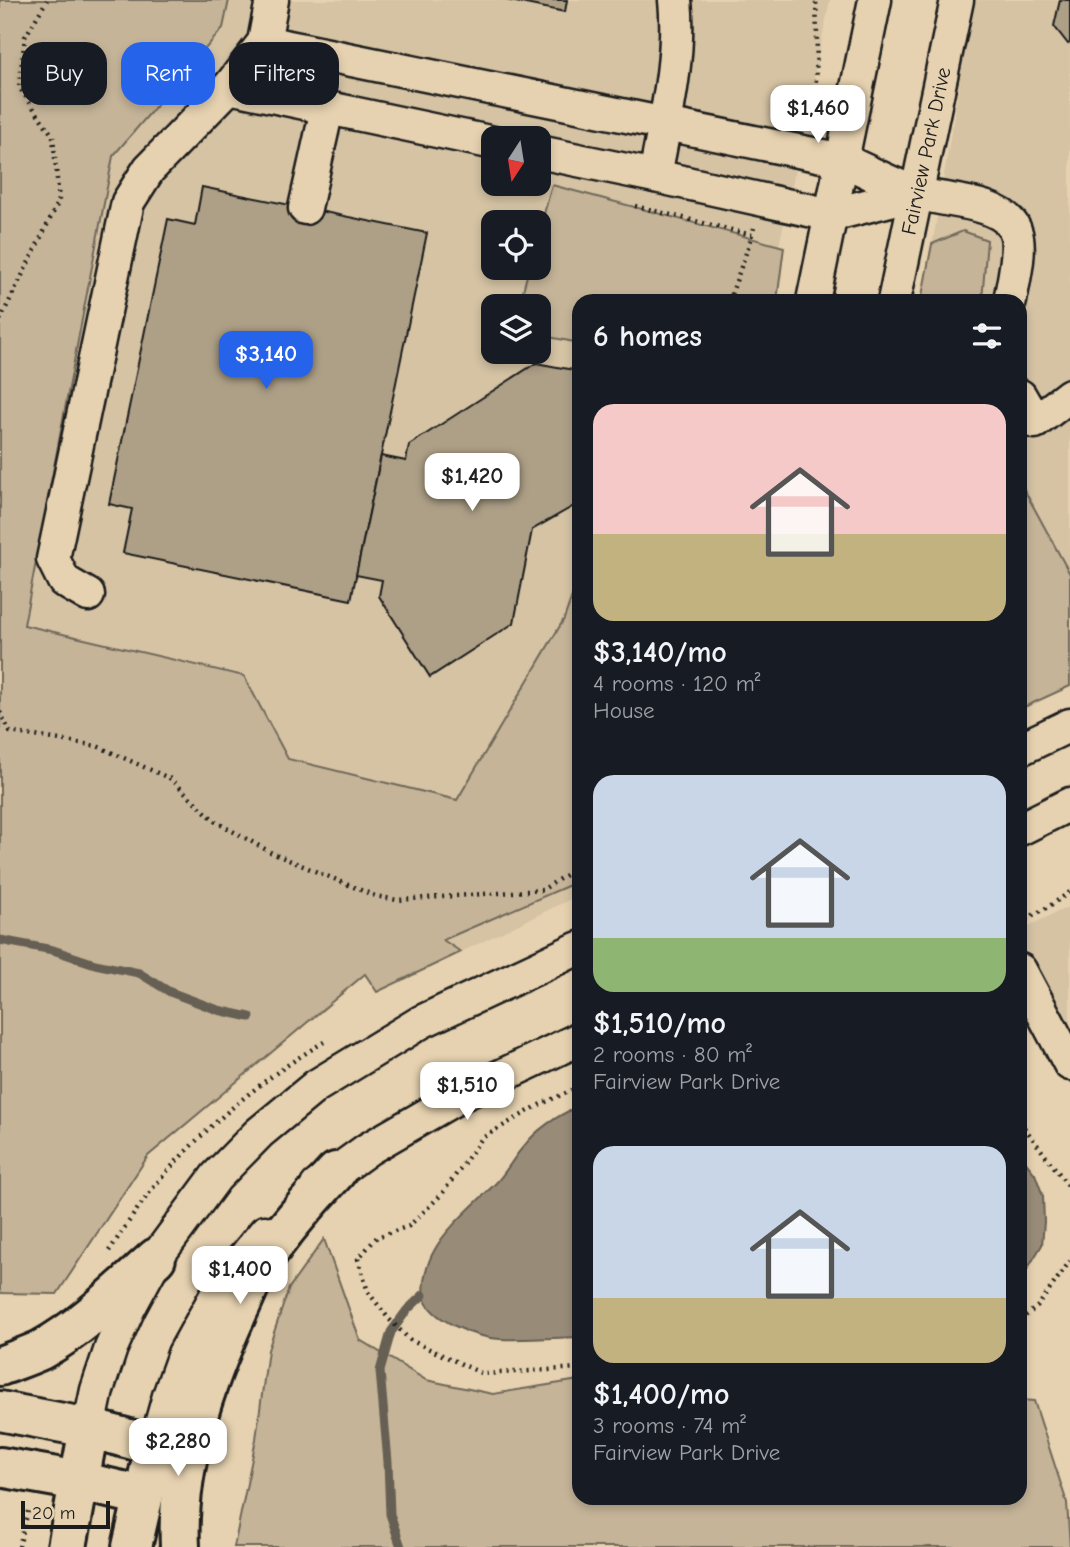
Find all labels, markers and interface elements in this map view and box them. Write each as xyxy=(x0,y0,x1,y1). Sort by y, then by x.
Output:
chip: Buy xyxy=(21,42,107,105)
chip: Rent xyxy=(121,42,215,105)
chip: Filters xyxy=(229,42,339,105)
street label: Fairview Park Drive xyxy=(896,65,956,237)
pin: $1,460 xyxy=(761,86,875,145)
text: $1,460 xyxy=(786,94,850,121)
north arrow xyxy=(481,126,551,196)
map controls xyxy=(481,126,551,364)
button: locate xyxy=(481,210,551,280)
button: layers xyxy=(481,294,551,364)
icon: filters xyxy=(968,317,1006,355)
text: 6 homes xyxy=(593,319,702,354)
pin: $3,140 xyxy=(209,332,323,391)
text: $3,140 xyxy=(235,340,297,367)
icon: home xyxy=(737,449,863,575)
pin: $1,420 xyxy=(415,454,529,513)
text: $1,420 xyxy=(441,462,503,489)
text: $3,140/mo xyxy=(593,635,727,670)
text: 4 rooms · 120 m² xyxy=(593,670,760,697)
text: House xyxy=(593,697,655,724)
icon: home xyxy=(737,820,863,946)
text: $1,510/mo xyxy=(593,1006,726,1041)
text: 2 rooms · 80 m² xyxy=(593,1041,752,1068)
pin: $1,510 xyxy=(410,1062,524,1122)
text: Fairview Park Drive xyxy=(593,1068,780,1095)
text: $1,510 xyxy=(436,1071,498,1098)
icon: home xyxy=(737,1191,863,1317)
pin: $1,400 xyxy=(183,1246,297,1306)
text: $1,400 xyxy=(208,1255,272,1282)
text: $1,400/mo xyxy=(593,1377,730,1412)
text: 3 rooms · 74 m² xyxy=(593,1412,746,1439)
pin: $2,280 xyxy=(121,1418,235,1478)
text: $2,280 xyxy=(145,1427,211,1454)
text: Fairview Park Drive xyxy=(593,1439,780,1466)
scale bar xyxy=(21,1498,110,1530)
text: 20 m xyxy=(32,1502,76,1524)

